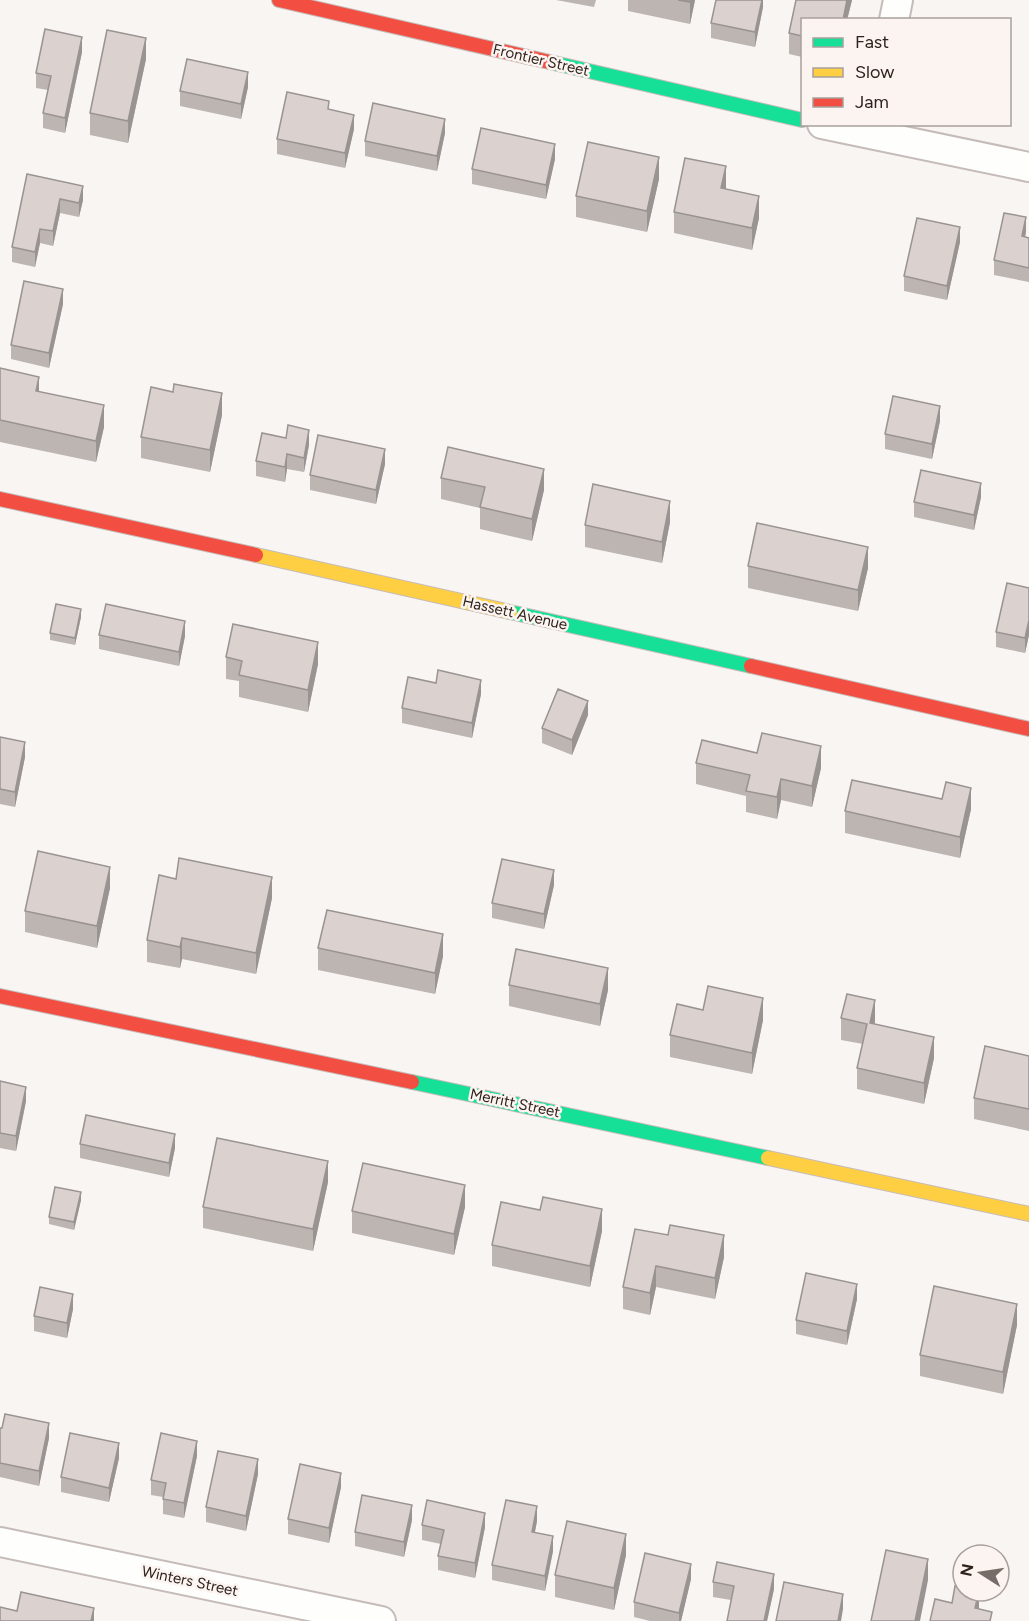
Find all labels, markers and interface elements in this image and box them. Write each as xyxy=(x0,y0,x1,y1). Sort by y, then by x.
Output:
legend xyxy=(801,18,1011,126)
text: Fast xyxy=(855,31,889,53)
street label: Frontier Street xyxy=(491,40,591,80)
text: Slow xyxy=(855,61,894,83)
text: Jam xyxy=(855,91,889,113)
street label: Hassett Avenue xyxy=(461,592,569,634)
street label: Merritt Street xyxy=(468,1085,562,1121)
north arrow xyxy=(951,1543,1011,1603)
street label: Winters Street xyxy=(140,1562,240,1600)
text: N xyxy=(956,1562,977,1578)

